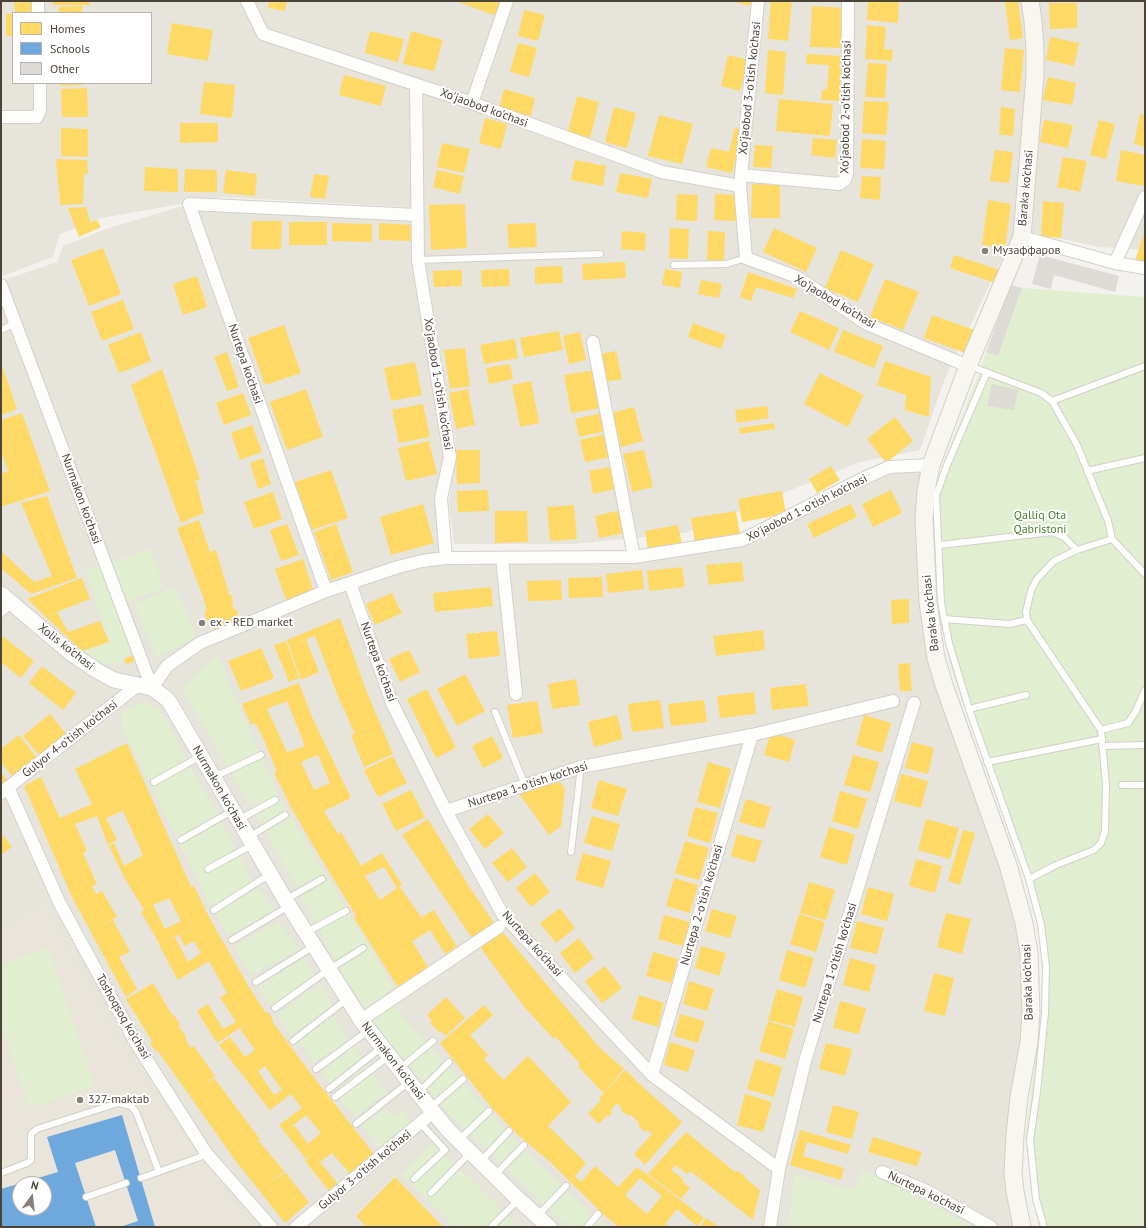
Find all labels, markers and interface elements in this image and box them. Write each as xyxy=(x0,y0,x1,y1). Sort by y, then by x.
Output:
legend xyxy=(12,12,152,84)
text: Homes xyxy=(50,21,85,36)
street label: Xo'jaobod 3-o'tish ko'chasi xyxy=(736,21,764,155)
street label: Xo'jaobod 2-o'tish ko'chasi xyxy=(838,40,854,174)
text: Schools xyxy=(50,41,90,56)
text: Other xyxy=(50,61,79,76)
street label: Xo'jaobod ko'chasi xyxy=(438,85,530,131)
street label: Baraka ko'chasi xyxy=(1015,149,1037,227)
place label: Музаффаров xyxy=(993,244,1061,258)
marker: Музаффаров xyxy=(980,246,990,256)
street label: Xo'jaobod ko'chasi xyxy=(792,272,878,332)
street label: Xo'jaobod 1-o'tish ko'chasi xyxy=(420,317,456,451)
street label: Nurtepa ko'chasi xyxy=(225,322,265,406)
street label: Nurmakon ko'chasi xyxy=(58,452,104,546)
street label: Xo'jaobod 1-o'tish ko'chasi xyxy=(744,471,870,545)
park label: Qalliq Ota Qabristoni xyxy=(1013,509,1067,537)
street label: Baraka ko'chasi xyxy=(920,574,942,652)
place label: ex - RED market xyxy=(210,616,293,630)
marker: ex - RED market xyxy=(197,618,207,628)
street label: Nurtepa ko'chasi xyxy=(357,620,399,704)
street label: Xolis ko'chasi xyxy=(35,621,97,673)
street label: Gulyor 4-o'tish ko'chasi xyxy=(20,697,120,781)
street label: Nurmakon ko'chasi xyxy=(189,743,249,833)
street label: Nurtepa 1-o'tish ko'chasi xyxy=(466,759,590,811)
street label: Nurtepa 2-o'tish ko'chasi xyxy=(678,843,726,967)
street label: Nurtepa 1-o'tish ko'chasi xyxy=(810,901,860,1025)
street label: Nurtepa ko'chasi xyxy=(499,908,565,980)
street label: Baraka ko'chasi xyxy=(1019,943,1037,1021)
street label: Toshoqsoq ko'chasi xyxy=(93,972,153,1062)
street label: Nurmakon ko'chasi xyxy=(358,1019,428,1103)
place label: 327-maktab xyxy=(88,1093,149,1107)
marker: 327-maktab xyxy=(75,1095,85,1105)
street label: Gulyor 3-o'tish ko'chasi xyxy=(316,1127,414,1213)
street label: Nurtepa ko'chasi xyxy=(885,1168,967,1218)
north arrow xyxy=(12,1176,52,1216)
text: N xyxy=(30,1178,40,1193)

